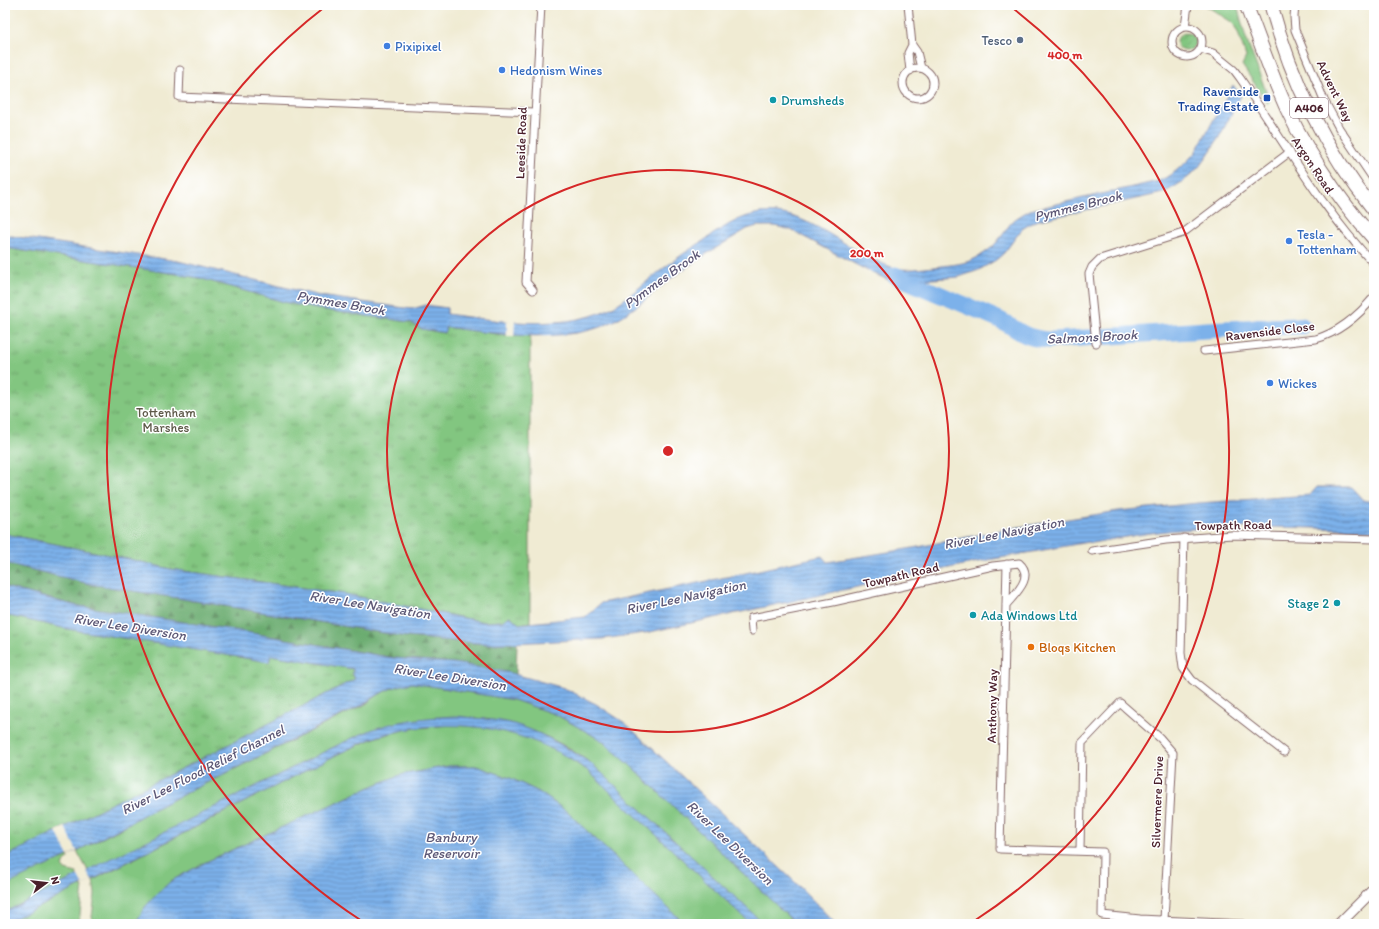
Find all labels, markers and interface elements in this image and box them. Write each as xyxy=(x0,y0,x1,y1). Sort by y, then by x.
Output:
place label: Tesco xyxy=(981,33,1012,48)
marker: Tesco xyxy=(1015,35,1025,45)
place label: Pixipixel xyxy=(395,39,442,54)
marker: Pixipixel xyxy=(382,41,392,51)
text: 400 m xyxy=(1048,48,1083,62)
street label: Advent Way xyxy=(1314,58,1356,124)
place label: Hedonism Wines xyxy=(510,63,602,78)
marker: Hedonism Wines xyxy=(497,65,507,75)
place label: Ravenside Trading Estate xyxy=(1178,84,1259,114)
place label: Drumsheds xyxy=(781,93,844,108)
marker: Ravenside Trading Estate xyxy=(1262,93,1272,103)
marker: Drumsheds xyxy=(768,95,778,105)
road number: A406 xyxy=(1290,98,1328,118)
street label: Leeside Road xyxy=(512,107,530,179)
street label: Argon Road xyxy=(1288,134,1338,196)
water label: Pymmes Brook xyxy=(1033,187,1124,225)
place label: Tesla - Tottenham xyxy=(1297,227,1357,257)
marker: Tesla - Tottenham xyxy=(1284,236,1294,246)
water label: Pymmes Brook xyxy=(621,245,704,312)
text: 200 m xyxy=(850,246,885,260)
water label: Pymmes Brook xyxy=(296,287,387,319)
street label: Ravenside Close xyxy=(1224,318,1316,344)
water label: Salmons Brook xyxy=(1046,326,1138,348)
place label: Wickes xyxy=(1278,376,1317,391)
marker: Wickes xyxy=(1265,378,1275,388)
park label: Tottenham Marshes xyxy=(136,405,196,435)
centre of rings xyxy=(661,444,675,458)
water label: River Lee Navigation xyxy=(943,513,1066,553)
street label: Towpath Road xyxy=(1194,517,1272,533)
street label: Towpath Road xyxy=(862,559,940,591)
water label: River Lee Navigation xyxy=(625,576,747,618)
water label: River Lee Navigation xyxy=(308,587,432,623)
place label: Stage 2 xyxy=(1287,596,1329,611)
marker: Stage 2 xyxy=(1332,598,1342,608)
place label: Ada Windows Ltd xyxy=(981,608,1077,623)
water label: River Lee Diversion xyxy=(73,610,187,644)
marker: Ada Windows Ltd xyxy=(968,610,978,620)
place label: Bloqs Kitchen xyxy=(1039,640,1117,655)
marker: Bloqs Kitchen xyxy=(1026,642,1036,652)
water label: River Lee Diversion xyxy=(393,660,507,694)
street label: Anthony Way xyxy=(984,669,1000,743)
water label: River Lee Flood Relief Channel xyxy=(119,721,288,819)
street label: Silvermere Drive xyxy=(1148,756,1166,848)
water label: River Lee Diversion xyxy=(683,797,777,889)
water label: Banbury Reservoir xyxy=(423,829,480,862)
north arrow xyxy=(26,863,66,903)
text: N xyxy=(48,875,62,886)

